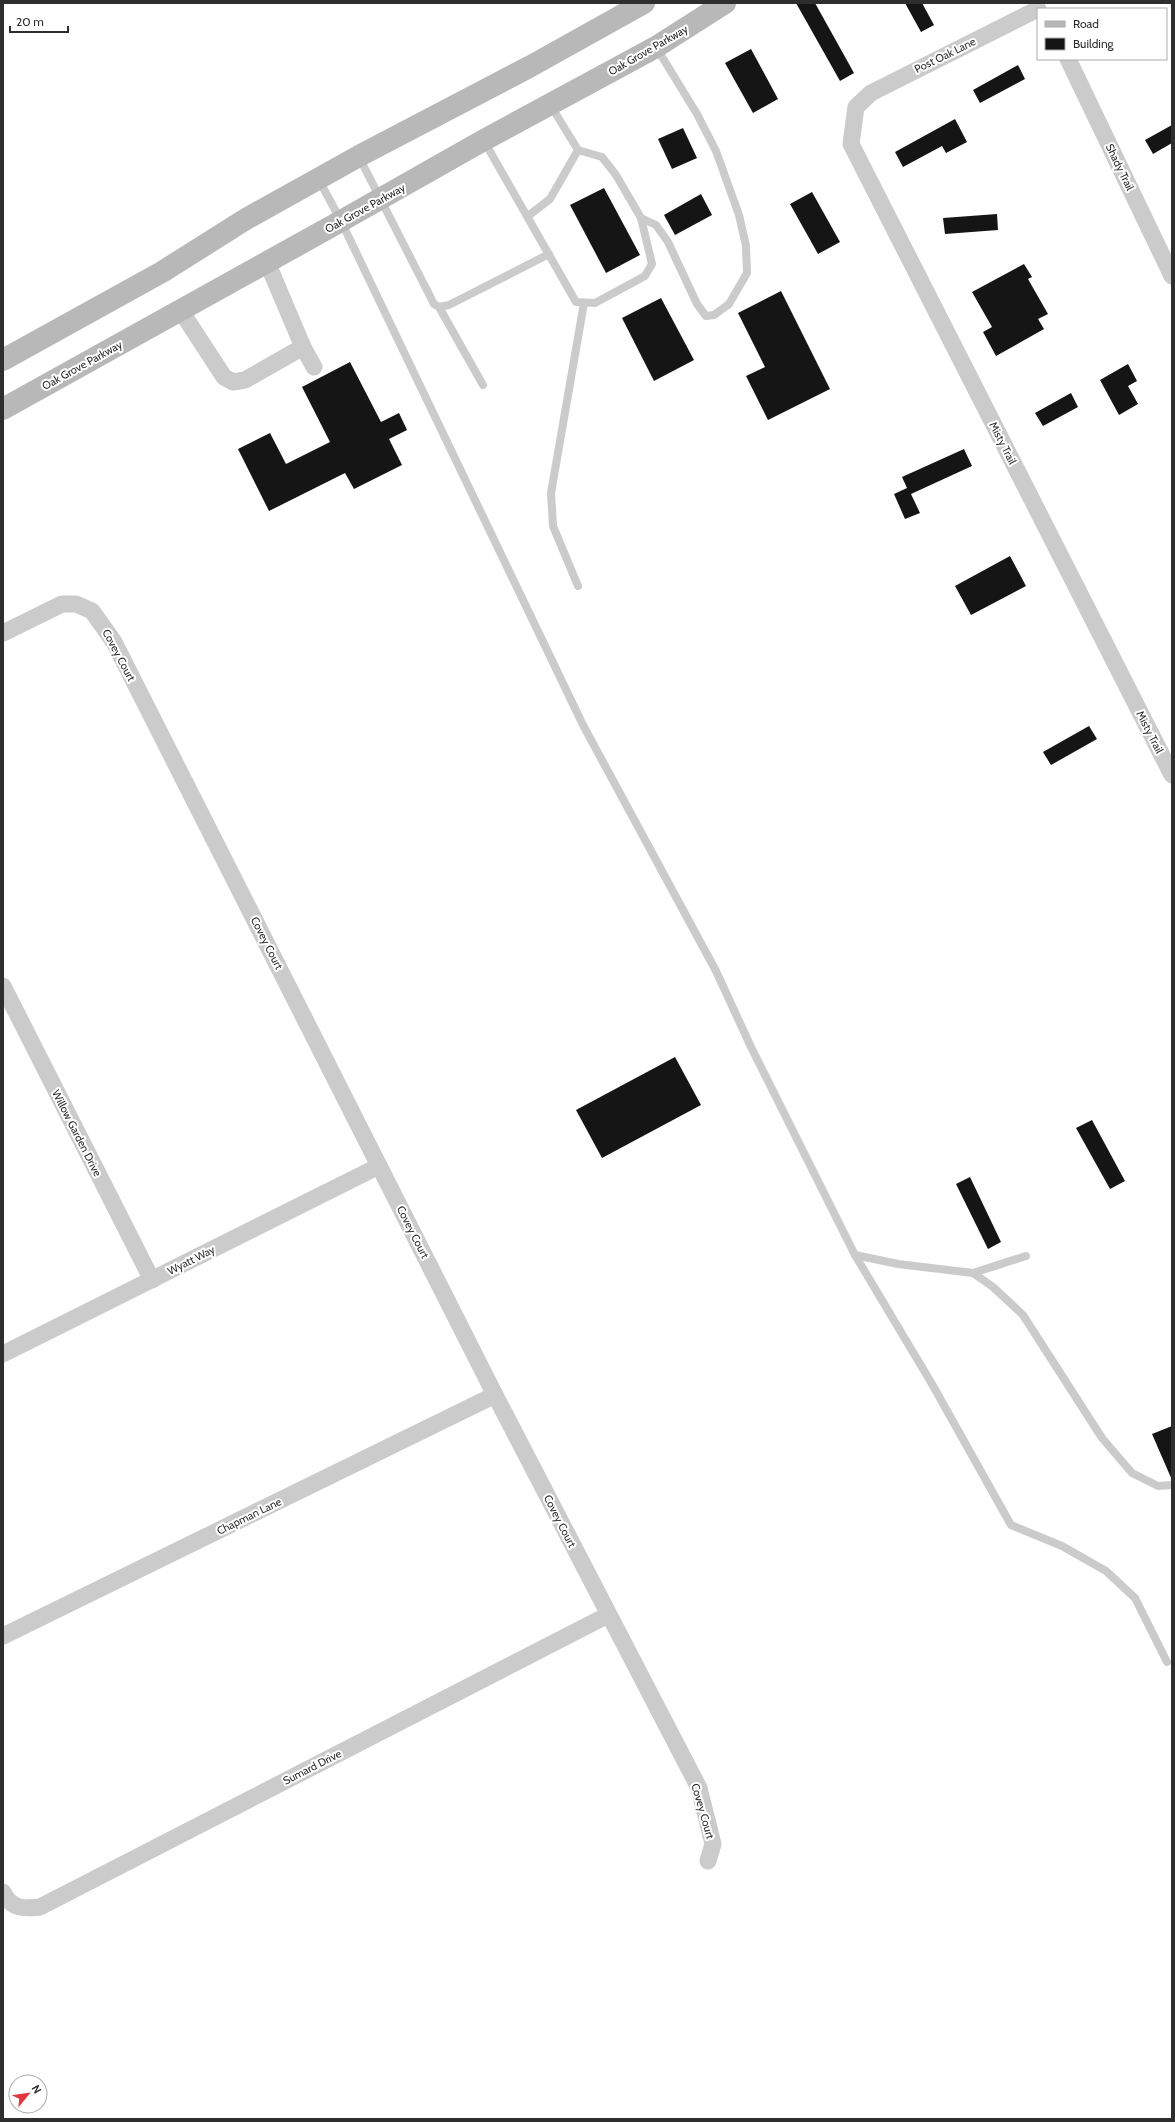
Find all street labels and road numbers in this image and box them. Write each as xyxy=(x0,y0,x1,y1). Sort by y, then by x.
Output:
street label: Oak Grove Parkway xyxy=(606,21,691,78)
street label: Post Oak Lane xyxy=(912,34,978,76)
street label: Shady Trail xyxy=(1103,141,1137,193)
street label: Oak Grove Parkway xyxy=(322,180,408,236)
street label: Oak Grove Parkway xyxy=(39,337,125,393)
street label: Misty Trail xyxy=(986,419,1020,467)
street label: Covey Court xyxy=(99,626,139,684)
street label: Misty Trail xyxy=(1133,708,1167,756)
street label: Covey Court xyxy=(248,914,286,972)
street label: Willow Garden Drive xyxy=(49,1087,105,1179)
street label: Covey Court xyxy=(394,1203,432,1261)
street label: Wyatt Way xyxy=(165,1242,217,1278)
street label: Covey Court xyxy=(541,1492,579,1550)
street label: Chapman Lane xyxy=(214,1494,284,1538)
street label: Sumard Drive xyxy=(280,1746,344,1788)
street label: Covey Court xyxy=(688,1782,718,1841)

